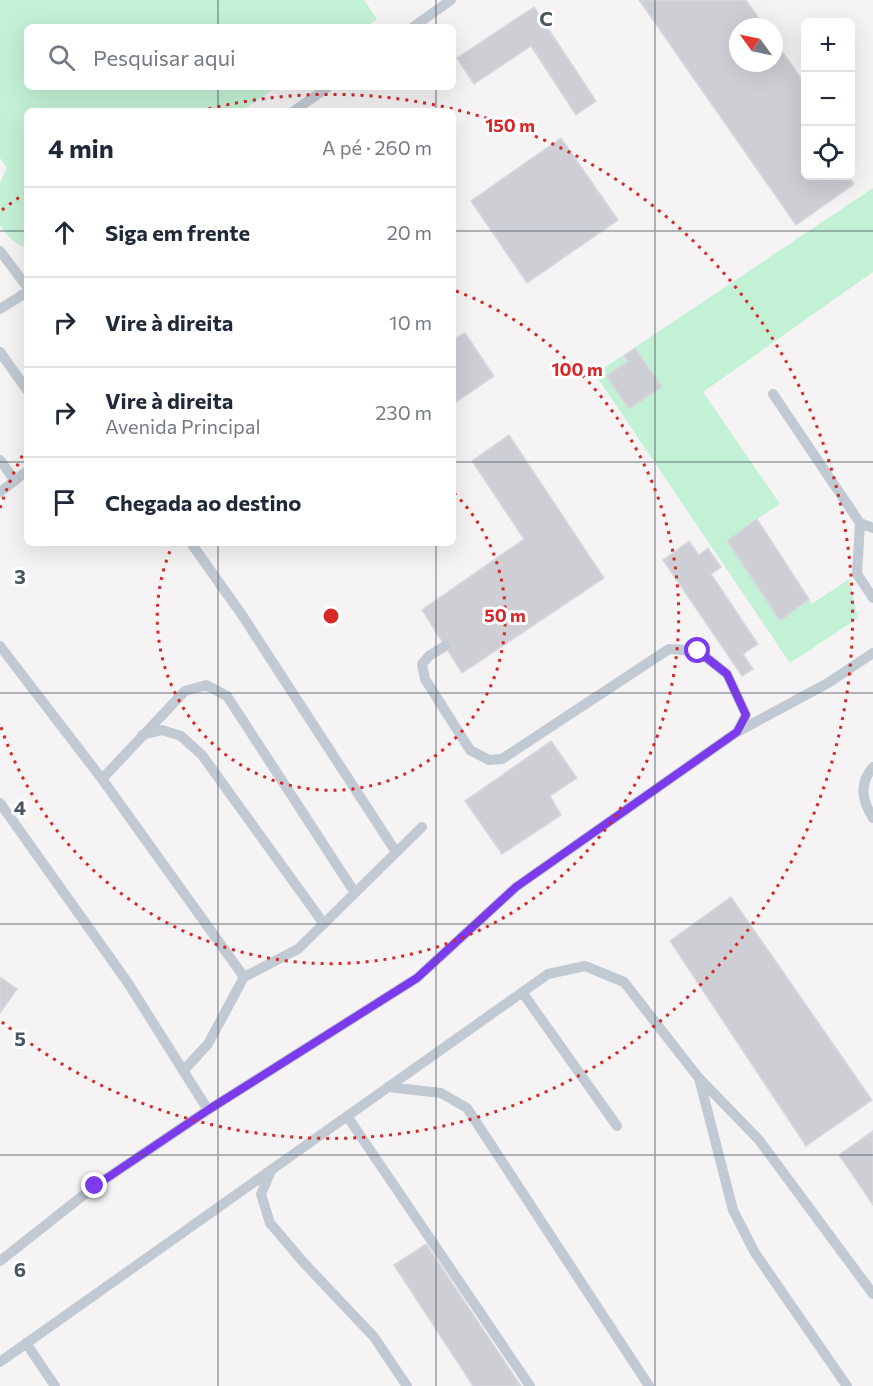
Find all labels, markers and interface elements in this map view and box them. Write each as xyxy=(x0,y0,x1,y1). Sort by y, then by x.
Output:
text: C xyxy=(539,6,553,30)
north arrow xyxy=(729,18,783,72)
map controls xyxy=(801,18,855,180)
button: + xyxy=(801,18,855,72)
search box xyxy=(24,24,456,90)
icon: search xyxy=(45,41,78,74)
text: Pesquisar aqui xyxy=(93,44,236,71)
button: − xyxy=(801,72,855,126)
text: 150 m xyxy=(485,114,535,136)
button: locate xyxy=(801,126,855,180)
text: 4 min xyxy=(48,132,114,163)
text: A pé · 260 m xyxy=(322,135,432,159)
icon: ahead xyxy=(48,216,81,249)
text: Siga em frente xyxy=(105,219,250,246)
text: 20 m xyxy=(387,220,432,244)
icon: right xyxy=(48,306,81,339)
text: Vire à direita xyxy=(105,309,233,336)
text: 10 m xyxy=(389,310,432,334)
text: 100 m xyxy=(551,358,603,380)
text: Vire à direita xyxy=(105,387,233,414)
icon: right xyxy=(48,396,81,429)
text: 230 m xyxy=(375,400,432,424)
text: Avenida Principal xyxy=(105,414,260,438)
icon: arrive xyxy=(48,486,81,519)
text: Chegada ao destino xyxy=(105,489,301,516)
text: 3 xyxy=(14,564,26,588)
text: 50 m xyxy=(484,604,526,626)
centre of rings xyxy=(321,606,341,626)
route start xyxy=(684,637,710,663)
text: 4 xyxy=(14,795,26,819)
text: 5 xyxy=(14,1026,26,1050)
route end xyxy=(81,1172,107,1198)
text: 6 xyxy=(14,1257,26,1281)

